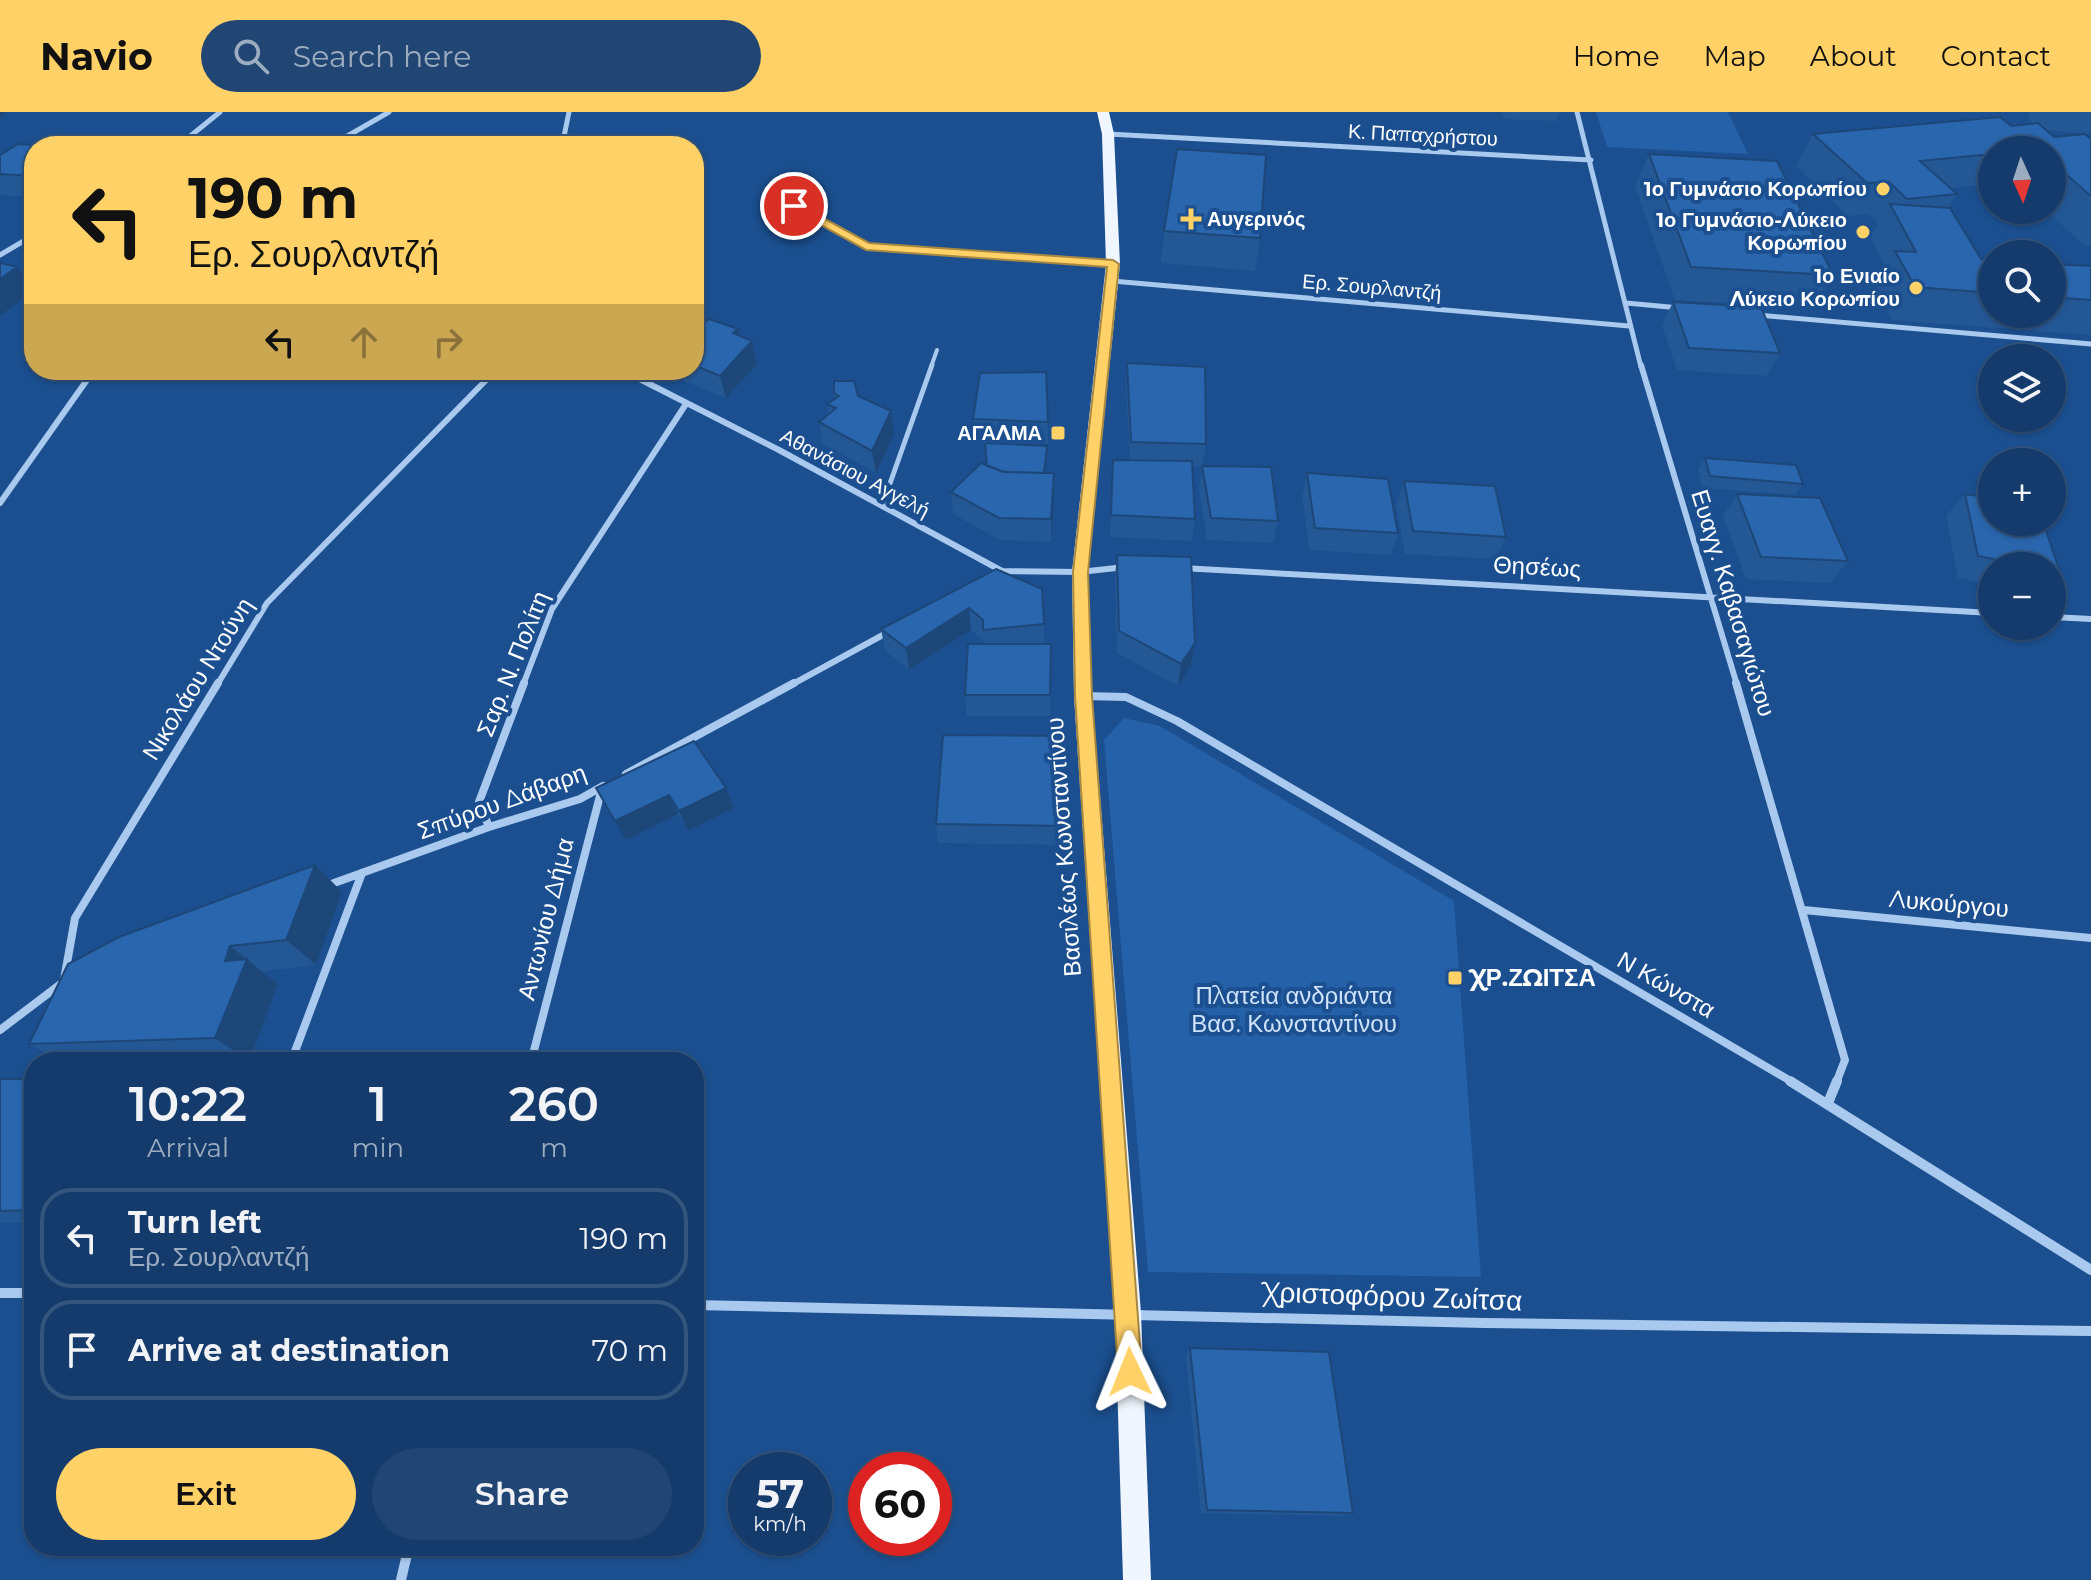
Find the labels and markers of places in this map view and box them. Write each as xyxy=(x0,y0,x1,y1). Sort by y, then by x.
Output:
pin xyxy=(760,172,828,240)
place label: 1ο Γυμνάσιο Κορωπίου xyxy=(1644,177,1867,201)
marker: 1ο Γυμνάσιο Κορωπίου xyxy=(1874,180,1892,198)
place label: Αυγερινός xyxy=(1207,207,1305,231)
place label: 1ο Γυμνάσιο-Λύκειο Κορωπίου xyxy=(1656,208,1847,255)
marker: Αυγερινός xyxy=(1182,210,1200,228)
marker: 1ο Γυμνάσιο-Λύκειο Κορωπίου xyxy=(1854,223,1872,241)
place label: 1ο Ενιαίο Λύκειο Κορωπίου xyxy=(1729,264,1900,311)
marker: 1ο Ενιαίο Λύκειο Κορωπίου xyxy=(1907,279,1925,297)
place label: ΑΓΑΛΜΑ xyxy=(957,421,1042,445)
marker: ΑΓΑΛΜΑ xyxy=(1049,424,1067,442)
place label: ΧΡ.ΖΩΙΤΣΑ xyxy=(1468,963,1596,992)
marker: ΧΡ.ΖΩΙΤΣΑ xyxy=(1446,969,1464,987)

